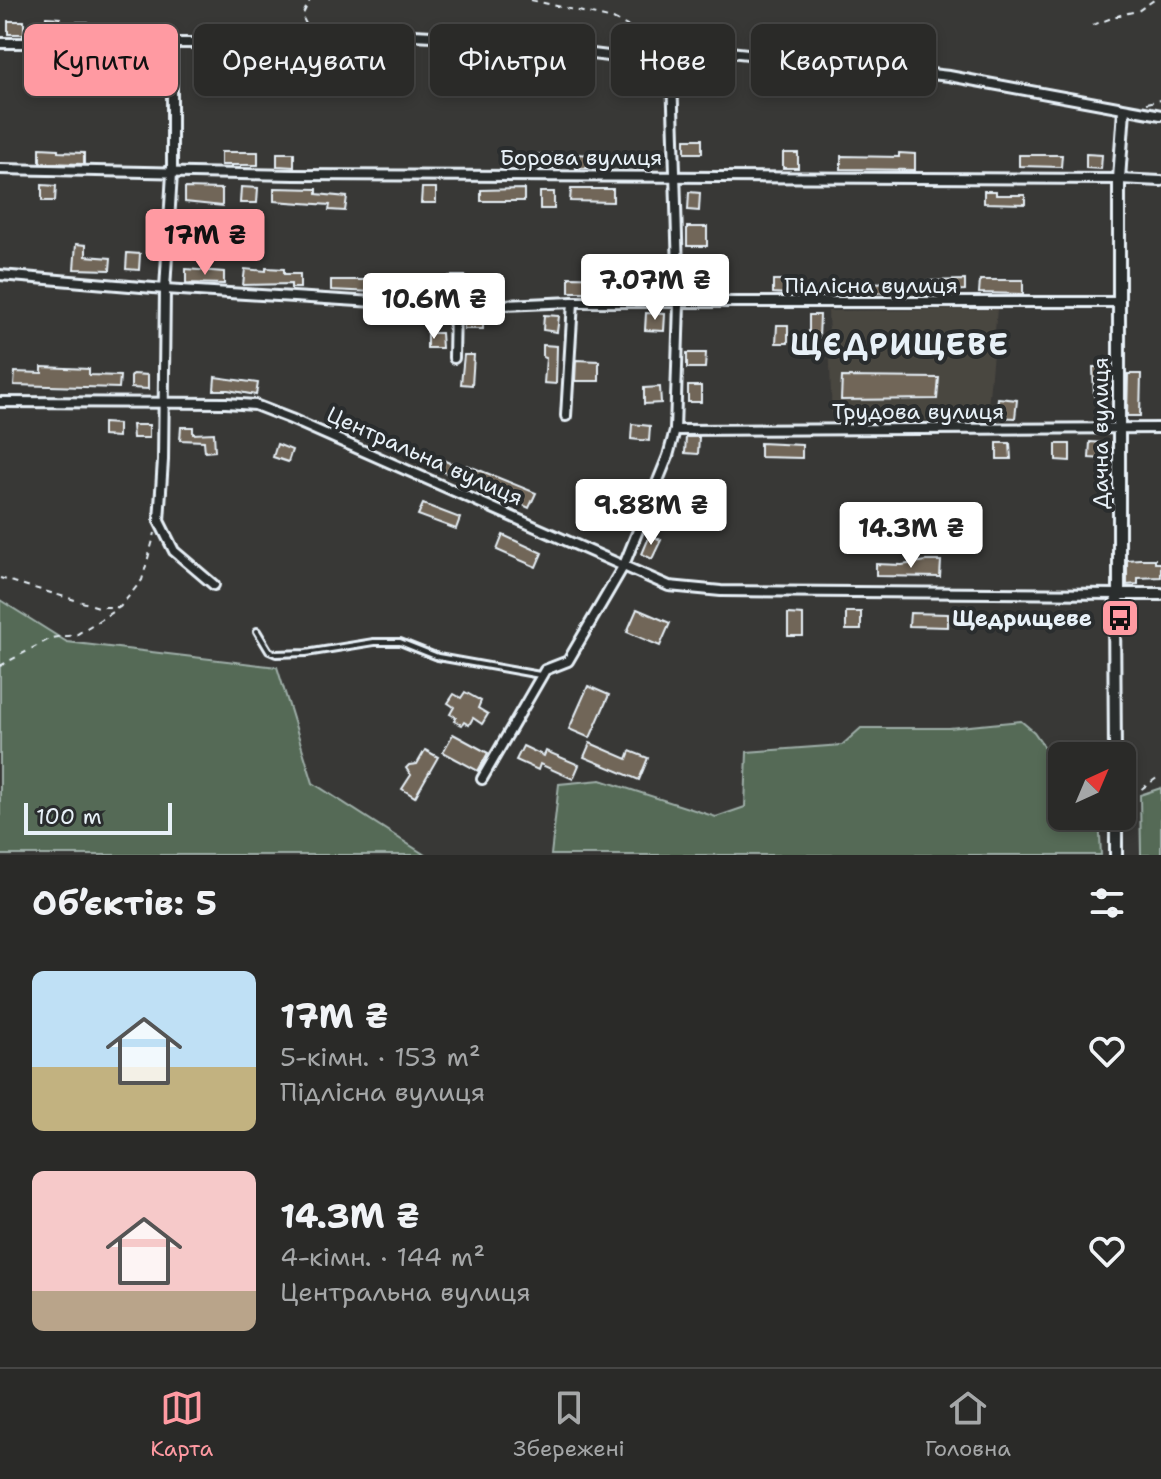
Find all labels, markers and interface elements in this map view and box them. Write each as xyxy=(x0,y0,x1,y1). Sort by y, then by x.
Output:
chip: Купити xyxy=(24,24,178,96)
chip: Орендувати xyxy=(194,24,414,96)
chip: Фільтри xyxy=(430,24,595,96)
chip: Нове xyxy=(611,24,735,96)
chip: Квартира xyxy=(751,24,936,96)
street label: Борова вулиця xyxy=(500,143,662,172)
pin: 17M ₴ xyxy=(149,209,261,277)
text: 17M ₴ xyxy=(164,217,246,252)
pin: 7.07M ₴ xyxy=(581,254,729,322)
text: 7.07M ₴ xyxy=(599,262,711,297)
street label: Підлісна вулиця xyxy=(784,271,958,300)
pin: 10.6M ₴ xyxy=(360,273,508,341)
text: 10.6M ₴ xyxy=(381,281,487,316)
district label: ЩЄДРИЩЕВЕ xyxy=(790,324,1010,365)
street label: Дачна вулиця xyxy=(1086,357,1115,509)
street label: Трудова вулиця xyxy=(832,397,1004,426)
street label: Центральна вулиця xyxy=(322,400,528,512)
pin: 9.88M ₴ xyxy=(577,479,725,547)
text: 9.88M ₴ xyxy=(594,487,708,522)
pin: 14.3M ₴ xyxy=(837,502,985,570)
text: 14.3M ₴ xyxy=(858,510,964,545)
bus stop icon: Щедрищеве xyxy=(1099,597,1141,639)
place label: Щедрищеве xyxy=(952,604,1092,633)
north arrow xyxy=(1048,742,1136,830)
map controls xyxy=(1048,742,1136,830)
scale bar xyxy=(24,799,172,835)
text: 100 m xyxy=(36,802,102,831)
text: Об’єктів: 5 xyxy=(32,880,217,926)
icon: filters xyxy=(1085,881,1129,925)
text: 17M ₴ xyxy=(280,993,389,1039)
icon: home xyxy=(96,1003,192,1099)
icon: heart xyxy=(1085,1029,1129,1073)
text: 5-кімн. · 153 m² xyxy=(280,1039,481,1074)
text: Підлісна вулиця xyxy=(280,1074,485,1109)
text: 14.3M ₴ xyxy=(280,1193,420,1239)
icon: home xyxy=(96,1203,192,1299)
icon: heart xyxy=(1085,1229,1129,1273)
text: 4-кімн. · 144 m² xyxy=(280,1239,485,1274)
text: Центральна вулиця xyxy=(280,1274,531,1309)
tab: Карта xyxy=(150,1386,213,1463)
tab: Збережені xyxy=(513,1386,625,1463)
tab: Головна xyxy=(925,1386,1011,1463)

